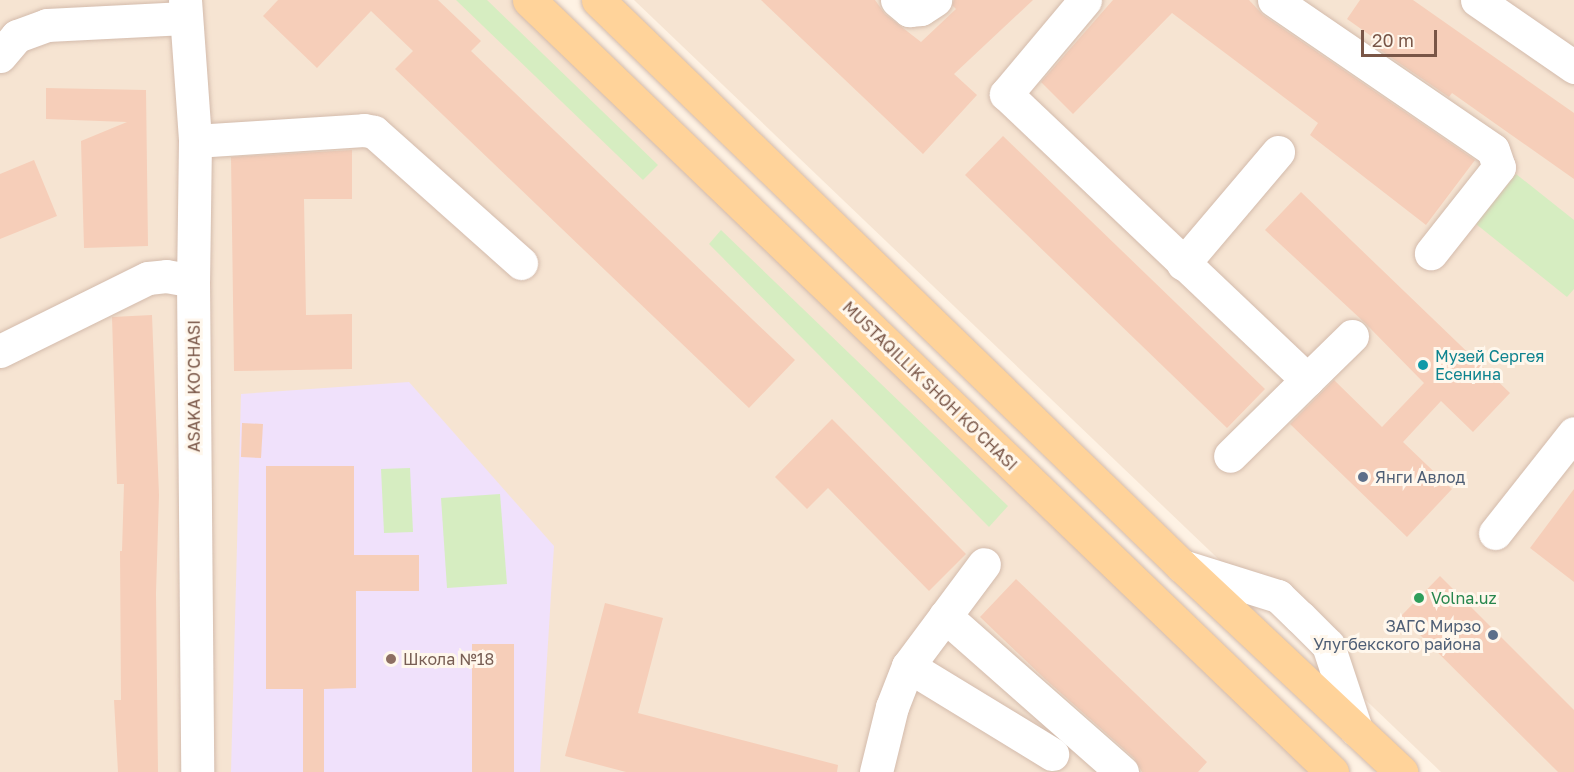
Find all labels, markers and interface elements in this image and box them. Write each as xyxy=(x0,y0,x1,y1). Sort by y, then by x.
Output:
scale bar xyxy=(1364,18,1440,56)
text: 20 m xyxy=(1372,29,1414,51)
street label: MUSTAQILLIK SHOH KO'CHASI xyxy=(839,297,1021,475)
street label: ASAKA KO'CHASI xyxy=(184,320,204,452)
place label: Музей Сергея Есенина xyxy=(1435,346,1544,384)
marker: Музей Сергея Есенина xyxy=(1416,358,1430,372)
place label: Янги Авлод xyxy=(1375,467,1465,487)
marker: Янги Авлод xyxy=(1356,470,1370,484)
place label: Volna.uz xyxy=(1431,588,1497,608)
marker: Volna.uz xyxy=(1412,591,1426,605)
place label: ЗАГС Мирзо Улугбекского района xyxy=(1313,616,1481,654)
marker: ЗАГС Мирзо Улугбекского района xyxy=(1486,628,1500,642)
place label: Школа №18 xyxy=(403,649,494,669)
marker: Школа №18 xyxy=(384,652,398,666)

